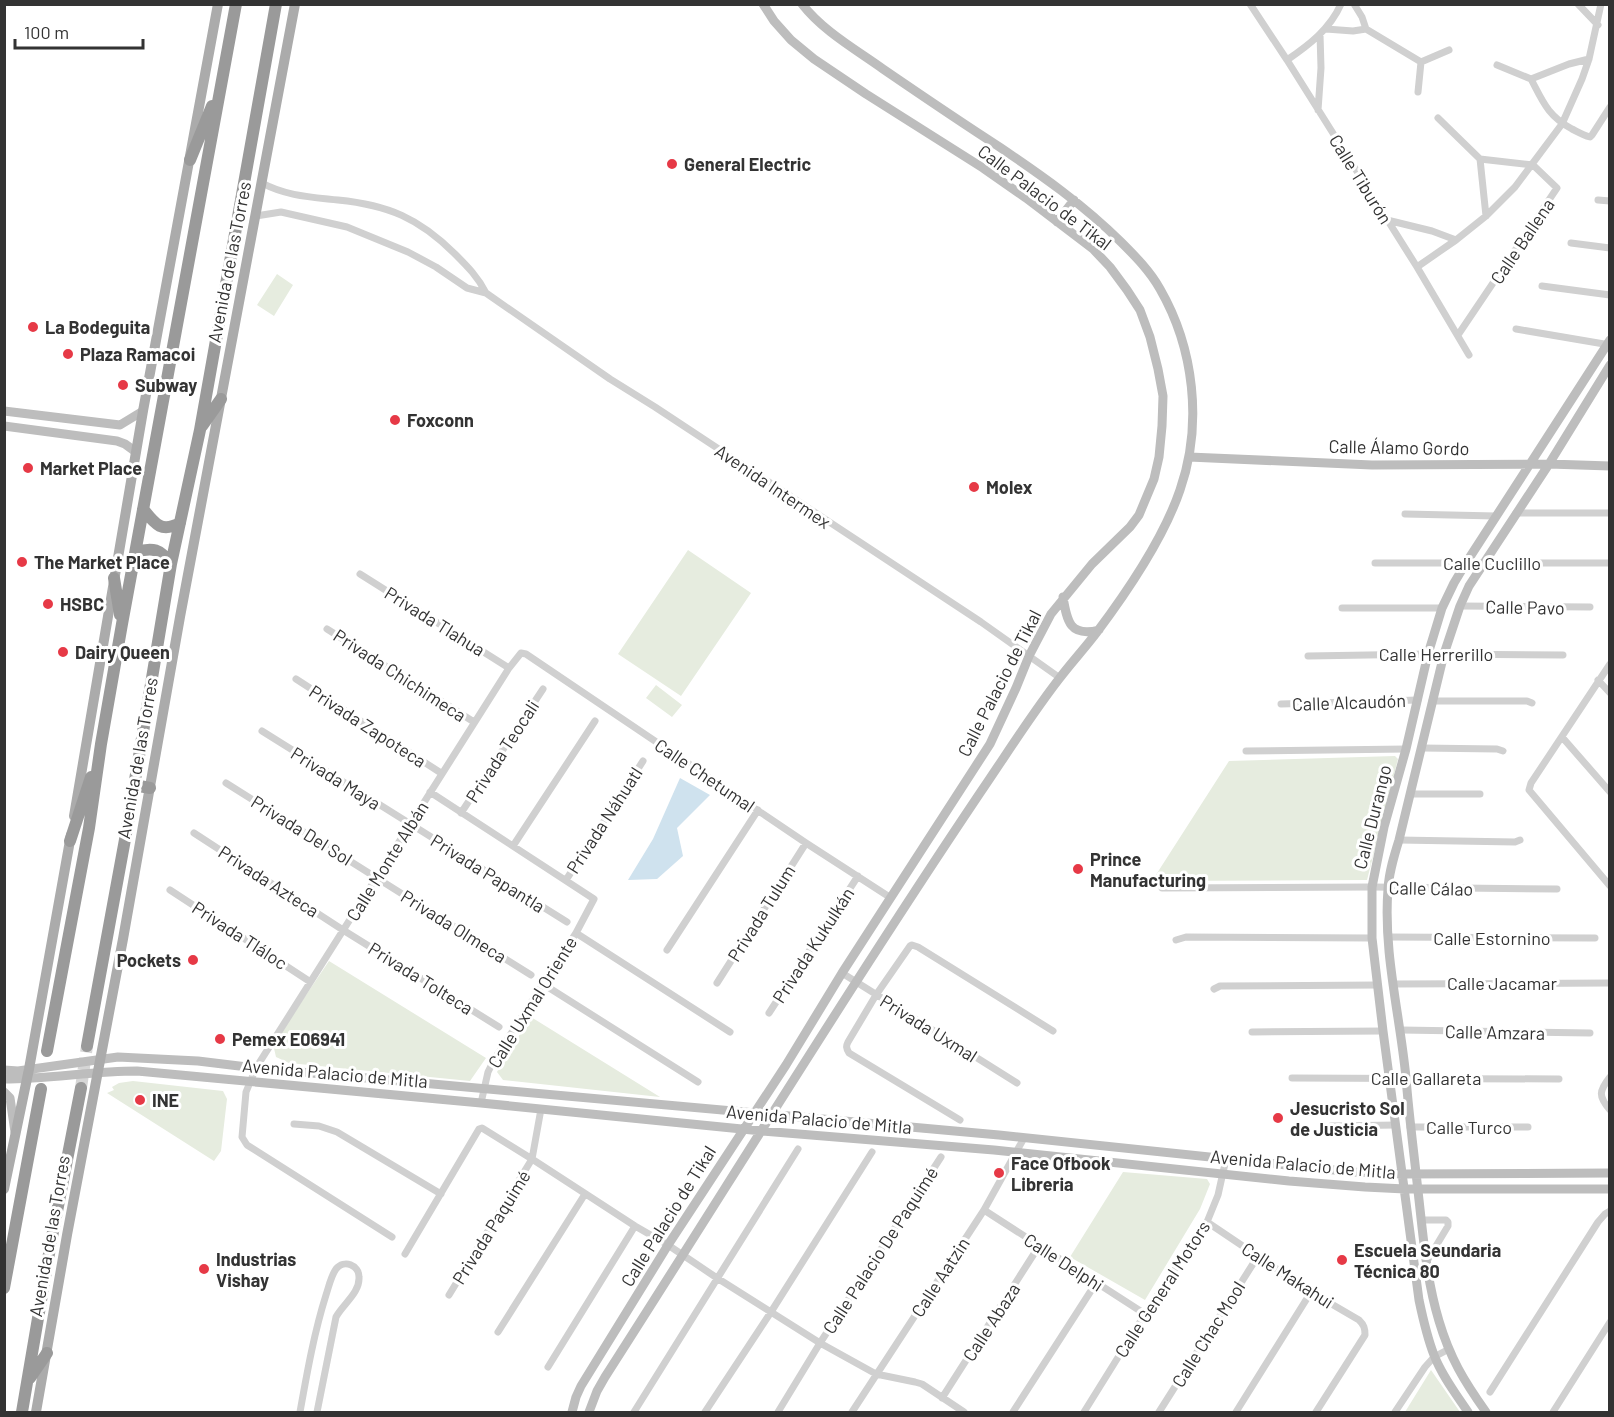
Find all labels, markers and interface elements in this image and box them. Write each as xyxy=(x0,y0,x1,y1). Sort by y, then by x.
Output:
scale bar xyxy=(15,12,142,50)
text: 100 m xyxy=(24,21,69,43)
street label: Calle Tiburón xyxy=(1325,130,1397,228)
street label: Calle Palacio de Tikal xyxy=(974,140,1116,254)
place label: General Electric xyxy=(684,153,811,175)
marker: General Electric xyxy=(665,157,679,171)
street label: Avenida de las Torres xyxy=(203,180,255,344)
street label: Calle Ballena xyxy=(1485,194,1559,288)
place label: La Bodeguita xyxy=(45,316,150,338)
marker: La Bodeguita xyxy=(26,320,40,334)
place label: Plaza Ramacoi xyxy=(80,343,195,365)
marker: Plaza Ramacoi xyxy=(61,347,75,361)
place label: Subway xyxy=(135,374,197,396)
marker: Subway xyxy=(116,378,130,392)
place label: Foxconn xyxy=(407,409,474,431)
marker: Foxconn xyxy=(388,413,402,427)
street label: Calle Álamo Gordo xyxy=(1328,435,1470,459)
street label: Avenida Intermex xyxy=(711,439,835,533)
place label: Market Place xyxy=(40,457,142,479)
marker: Market Place xyxy=(21,461,35,475)
place label: Molex xyxy=(986,476,1033,498)
marker: Molex xyxy=(967,480,981,494)
place label: The Market Place xyxy=(34,551,170,573)
street label: Calle Cuclillo xyxy=(1443,552,1541,574)
marker: The Market Place xyxy=(15,555,29,569)
street label: Privada Tlahua xyxy=(381,581,489,661)
place label: HSBC xyxy=(60,593,104,615)
street label: Calle Pavo xyxy=(1485,595,1565,619)
marker: HSBC xyxy=(41,597,55,611)
street label: Calle Palacio de Tikal xyxy=(952,606,1046,760)
street label: Privada Chichimeca xyxy=(330,624,470,726)
place label: Dairy Queen xyxy=(75,641,170,663)
street label: Calle Herrerillo xyxy=(1379,643,1493,665)
marker: Dairy Queen xyxy=(56,645,70,659)
street label: Avenida de las Torres xyxy=(112,675,162,841)
street label: Privada Zapoteca xyxy=(305,680,431,772)
street label: Calle Alcaudón xyxy=(1292,689,1406,715)
street label: Privada Teocali xyxy=(461,696,543,806)
street label: Calle Chetumal xyxy=(651,733,759,817)
street label: Privada Maya xyxy=(287,742,385,814)
street label: Calle Durango xyxy=(1348,762,1396,872)
street label: Privada Náhuatl xyxy=(561,763,647,877)
street label: Privada Del Sol xyxy=(247,790,357,870)
street label: Calle Monte Albán xyxy=(341,797,433,925)
street label: Privada Papantla xyxy=(427,829,549,917)
street label: Privada Azteca xyxy=(215,840,323,922)
place label: Prince Manufacturing xyxy=(1090,848,1206,891)
street label: Privada Tulum xyxy=(723,861,799,965)
marker: Prince Manufacturing xyxy=(1071,862,1085,876)
street label: Calle Cálao xyxy=(1389,876,1473,900)
street label: Privada Kukulkán xyxy=(768,883,858,1007)
street label: Privada Olmeca xyxy=(397,885,511,967)
street label: Privada Tláloc xyxy=(188,896,292,974)
street label: Calle Estornino xyxy=(1433,927,1551,949)
street label: Calle Uxmal Oriente xyxy=(483,932,581,1072)
street label: Privada Tolteca xyxy=(365,937,477,1019)
place label: Pockets xyxy=(117,949,181,971)
marker: Pockets xyxy=(186,953,200,967)
street label: Calle Jacamar xyxy=(1447,972,1558,994)
street label: Privada Uxmal xyxy=(876,989,982,1067)
street label: Calle Amzara xyxy=(1445,1020,1545,1044)
place label: Pemex E06941 xyxy=(232,1028,345,1050)
marker: Pemex E06941 xyxy=(213,1032,227,1046)
street label: Avenida Palacio de Mitla xyxy=(241,1054,429,1092)
street label: Calle Gallareta xyxy=(1371,1067,1481,1089)
place label: INE xyxy=(152,1089,179,1111)
marker: INE xyxy=(133,1093,147,1107)
place label: Jesucristo Sol de Justicia xyxy=(1290,1097,1405,1140)
street label: Avenida Palacio de Mitla xyxy=(725,1100,913,1138)
marker: Jesucristo Sol de Justicia xyxy=(1271,1111,1285,1125)
street label: Calle Turco xyxy=(1426,1116,1512,1138)
street label: Calle Palacio de Tikal xyxy=(616,1142,720,1290)
street label: Avenida Palacio de Mitla xyxy=(1209,1145,1397,1183)
place label: Face Ofbook Libreria xyxy=(1011,1152,1111,1195)
street label: Avenida de las Torres xyxy=(24,1153,74,1319)
street label: Calle Palacio De Paquimé xyxy=(818,1162,942,1338)
street label: Privada Paquimé xyxy=(447,1166,535,1288)
marker: Face Ofbook Libreria xyxy=(992,1166,1006,1180)
street label: Calle General Motors xyxy=(1110,1217,1214,1361)
street label: Calle Delphi xyxy=(1020,1228,1108,1296)
street label: Calle Aatzin xyxy=(906,1233,974,1321)
street label: Calle Makahui xyxy=(1238,1237,1338,1313)
place label: Escuela Seundaria Técnica 80 xyxy=(1354,1239,1501,1282)
place label: Industrias Vishay xyxy=(216,1248,296,1291)
marker: Escuela Seundaria Técnica 80 xyxy=(1335,1253,1349,1267)
marker: Industrias Vishay xyxy=(197,1262,211,1276)
street label: Calle Chac Mool xyxy=(1167,1277,1249,1391)
street label: Calle Abaza xyxy=(958,1279,1024,1365)

